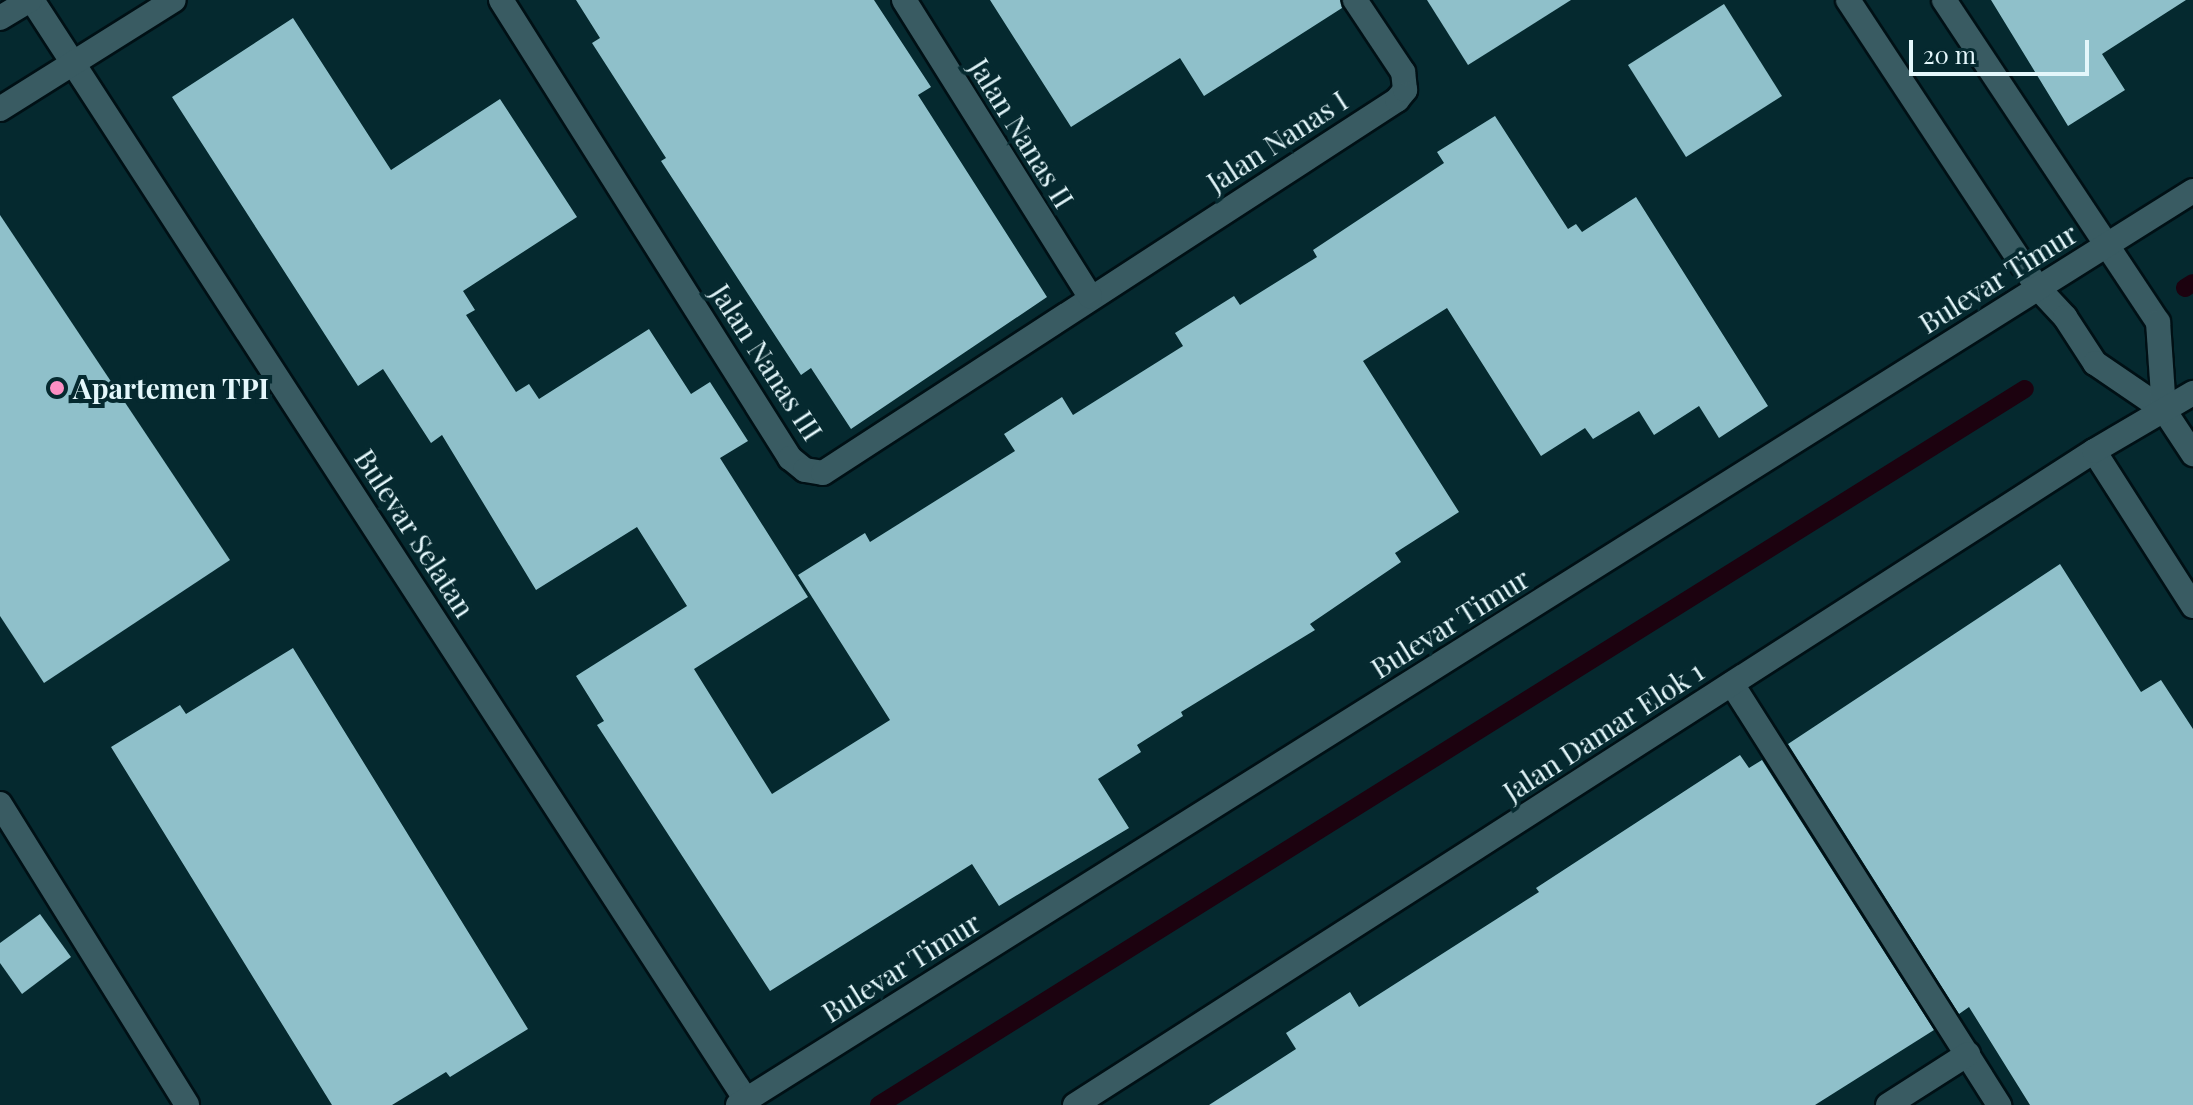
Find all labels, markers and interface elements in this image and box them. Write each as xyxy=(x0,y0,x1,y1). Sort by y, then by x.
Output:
scale bar xyxy=(1913,24,2093,74)
text: 20 m xyxy=(1923,38,1976,70)
street label: Jalan Nanas II xyxy=(963,52,1081,214)
street label: Jalan Nanas I xyxy=(1200,83,1354,199)
street label: Bulevar Timur xyxy=(1912,216,2084,340)
street label: Jalan Nanas III xyxy=(704,277,830,447)
place label: Apartemen TPI xyxy=(73,371,270,405)
marker: Apartemen TPI xyxy=(48,379,66,397)
street label: Bulevar Selatan xyxy=(348,442,482,624)
street label: Bulevar Timur xyxy=(1364,561,1536,685)
street label: Jalan Damar Elok 1 xyxy=(1496,653,1710,809)
street label: Bulevar Timur xyxy=(815,905,987,1029)

